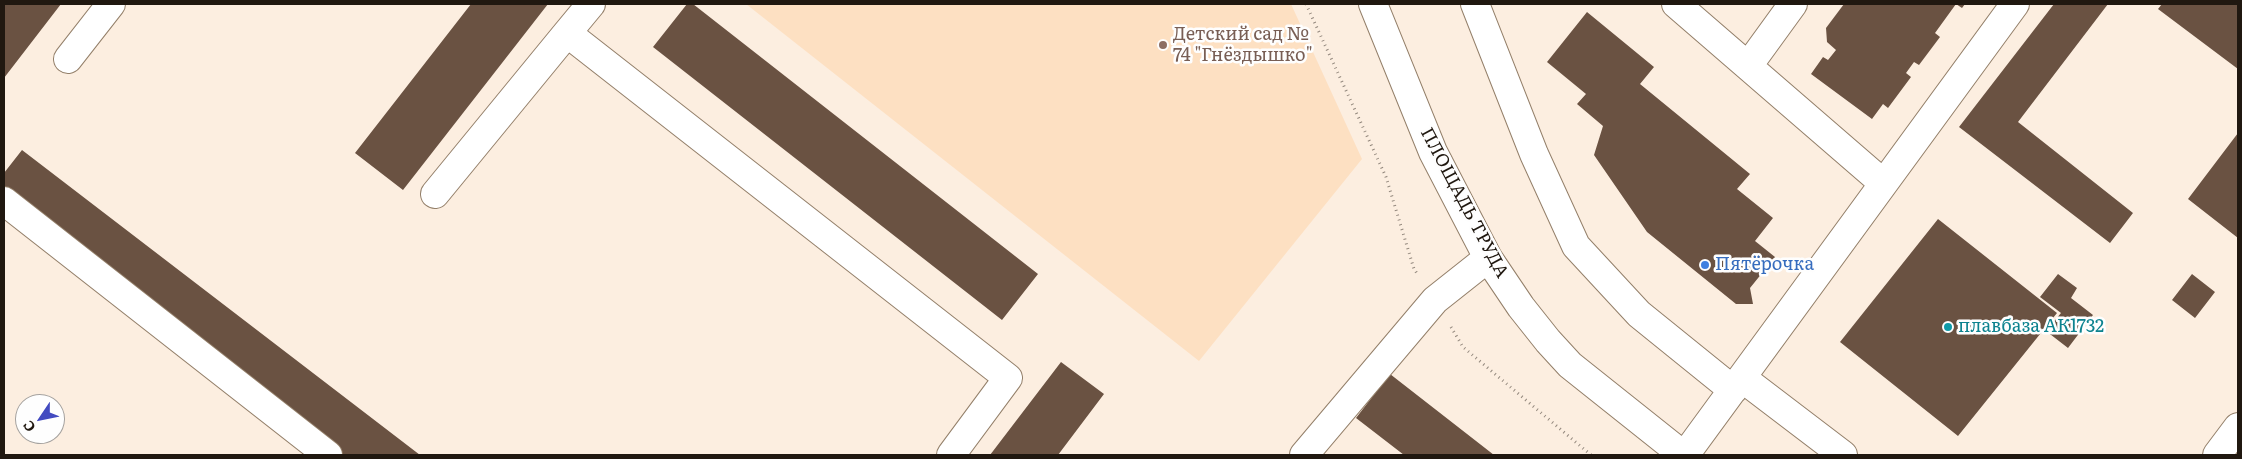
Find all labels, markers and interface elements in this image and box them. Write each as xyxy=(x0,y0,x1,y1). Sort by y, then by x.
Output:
place label: Детский сад № 74 "Гнёздышко" xyxy=(1173,24,1313,66)
marker: Детский сад № 74 "Гнёздышко" xyxy=(1157,39,1169,51)
street label: ПЛОЩАДЬ ТРУДА xyxy=(1415,124,1513,282)
place label: Пятёрочка xyxy=(1715,254,1814,276)
marker: Пятёрочка xyxy=(1699,259,1711,271)
place label: плавбаза АК1732 xyxy=(1958,316,2104,338)
marker: плавбаза АК1732 xyxy=(1942,321,1954,333)
north arrow xyxy=(15,394,65,444)
text: С xyxy=(17,417,39,437)

